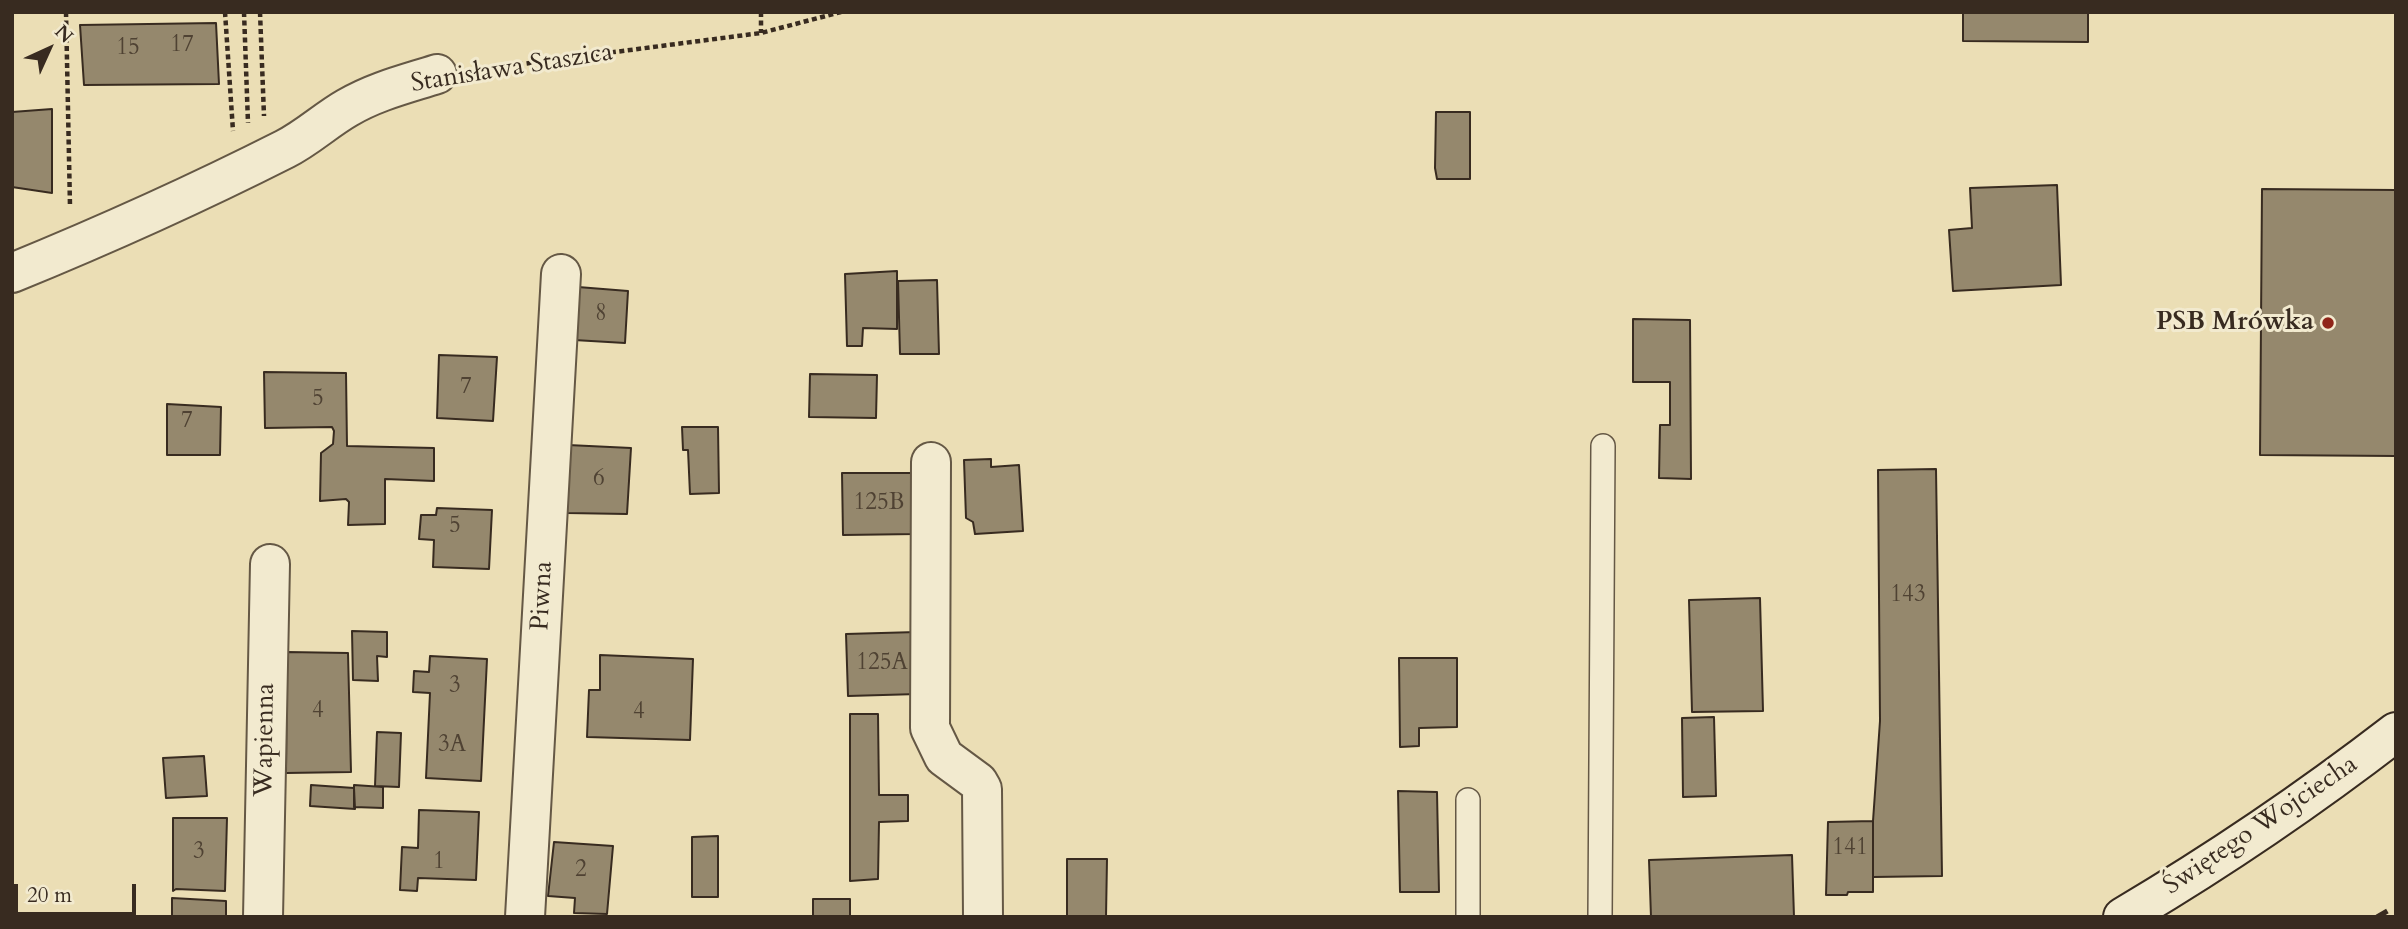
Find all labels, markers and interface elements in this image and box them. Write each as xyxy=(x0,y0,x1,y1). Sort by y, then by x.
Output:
north arrow xyxy=(14,14,84,84)
text: N xyxy=(49,19,79,49)
house number: 17 xyxy=(170,32,194,60)
house number: 15 xyxy=(116,35,140,63)
street label: Stanisława Staszica xyxy=(409,38,615,100)
house number: 8 xyxy=(595,301,607,329)
place label: PSB Mrówka xyxy=(2156,307,2314,339)
marker: PSB Mrówka xyxy=(2320,315,2336,331)
house number: 7 xyxy=(460,374,472,402)
house number: 5 xyxy=(312,386,324,414)
house number: 7 xyxy=(181,408,193,436)
house number: 6 xyxy=(593,466,605,494)
house number: 125B xyxy=(854,490,904,518)
house number: 5 xyxy=(449,513,461,541)
street label: Piwna xyxy=(526,560,560,632)
house number: 143 xyxy=(1890,582,1926,610)
house number: 125A xyxy=(856,650,908,678)
house number: 3 xyxy=(449,673,461,701)
street label: Wapienna xyxy=(249,683,283,797)
house number: 4 xyxy=(312,698,324,726)
house number: 4 xyxy=(633,699,645,727)
house number: 3A xyxy=(438,732,466,760)
street label: Świętego Wojciecha xyxy=(2158,750,2364,902)
house number: 141 xyxy=(1832,835,1868,863)
house number: 3 xyxy=(193,839,205,867)
house number: 1 xyxy=(433,849,445,877)
house number: 2 xyxy=(575,857,587,885)
scale bar xyxy=(18,870,140,914)
text: 20 m xyxy=(27,881,72,910)

